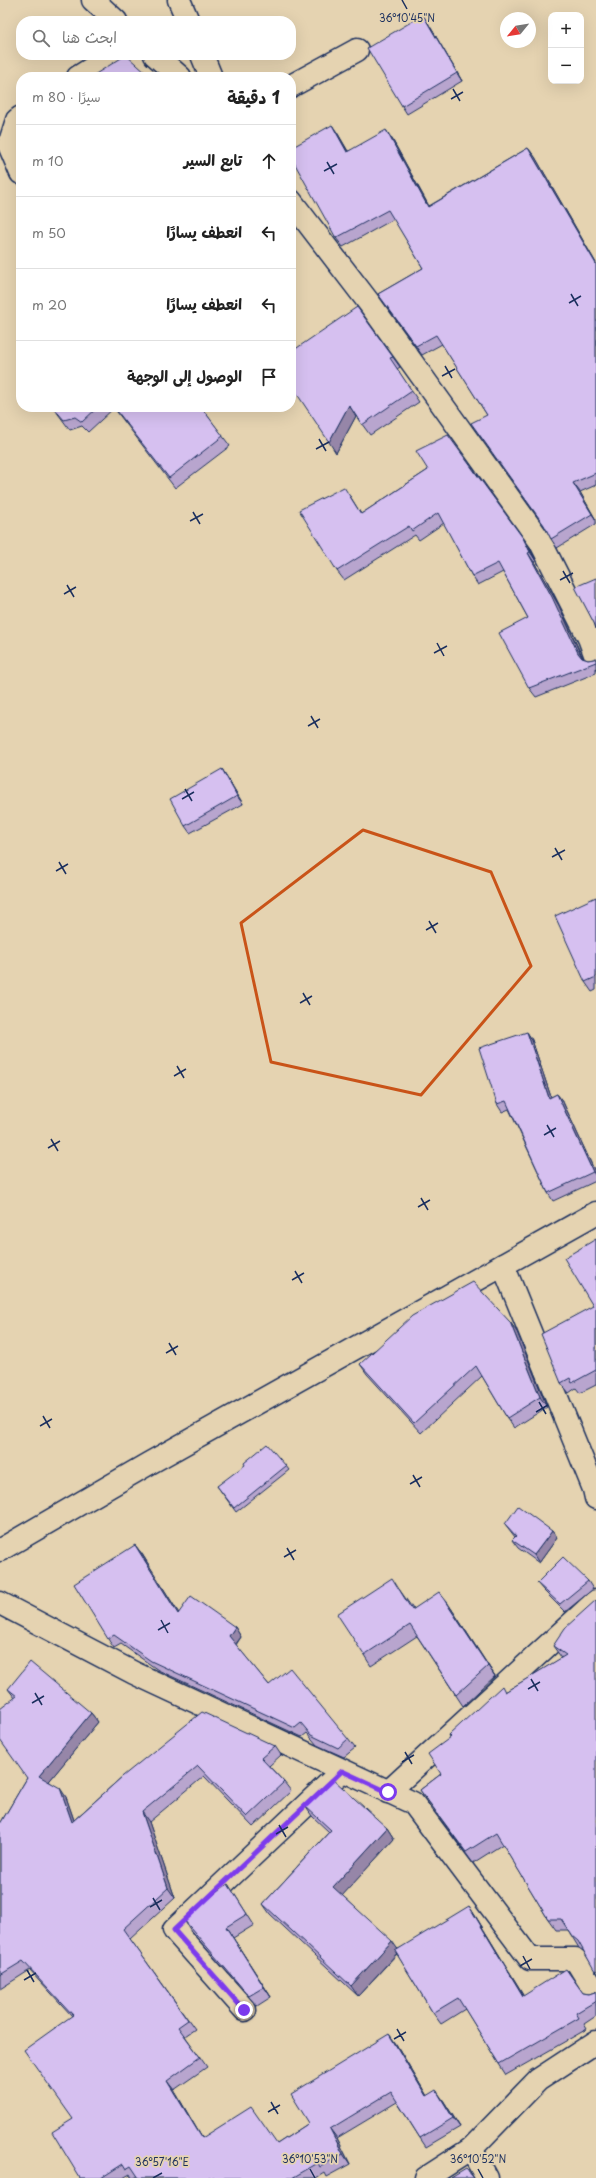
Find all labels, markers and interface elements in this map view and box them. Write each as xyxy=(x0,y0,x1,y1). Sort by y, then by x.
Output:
text: 36°10'45"N xyxy=(379,10,435,25)
north arrow xyxy=(500,12,536,48)
map controls xyxy=(548,12,584,84)
button: + xyxy=(548,12,584,48)
search box xyxy=(16,16,296,60)
text: ابحث هنا xyxy=(62,25,117,48)
icon: search xyxy=(30,27,52,49)
button: − xyxy=(548,48,584,84)
text: 1 دقيقة xyxy=(227,84,280,110)
text: سيرًا · 80 m xyxy=(32,87,101,106)
text: تابع السير xyxy=(184,148,242,171)
icon: ahead xyxy=(258,150,280,172)
text: 10 m xyxy=(32,151,63,170)
text: انعطف يسارًا xyxy=(166,220,242,243)
icon: left xyxy=(258,222,280,244)
text: 50 m xyxy=(32,223,66,242)
text: انعطف يسارًا xyxy=(166,292,242,315)
icon: left xyxy=(258,294,280,316)
text: 20 m xyxy=(32,295,67,314)
text: الوصول إلى الوجهة xyxy=(127,364,242,387)
icon: arrive xyxy=(258,366,280,388)
route start xyxy=(379,1783,397,1801)
route end xyxy=(235,2001,253,2019)
text: 36°10'53"N xyxy=(282,2151,338,2166)
text: 36°10'52"N xyxy=(450,2151,506,2166)
text: 36°57'16"E xyxy=(135,2154,189,2169)

